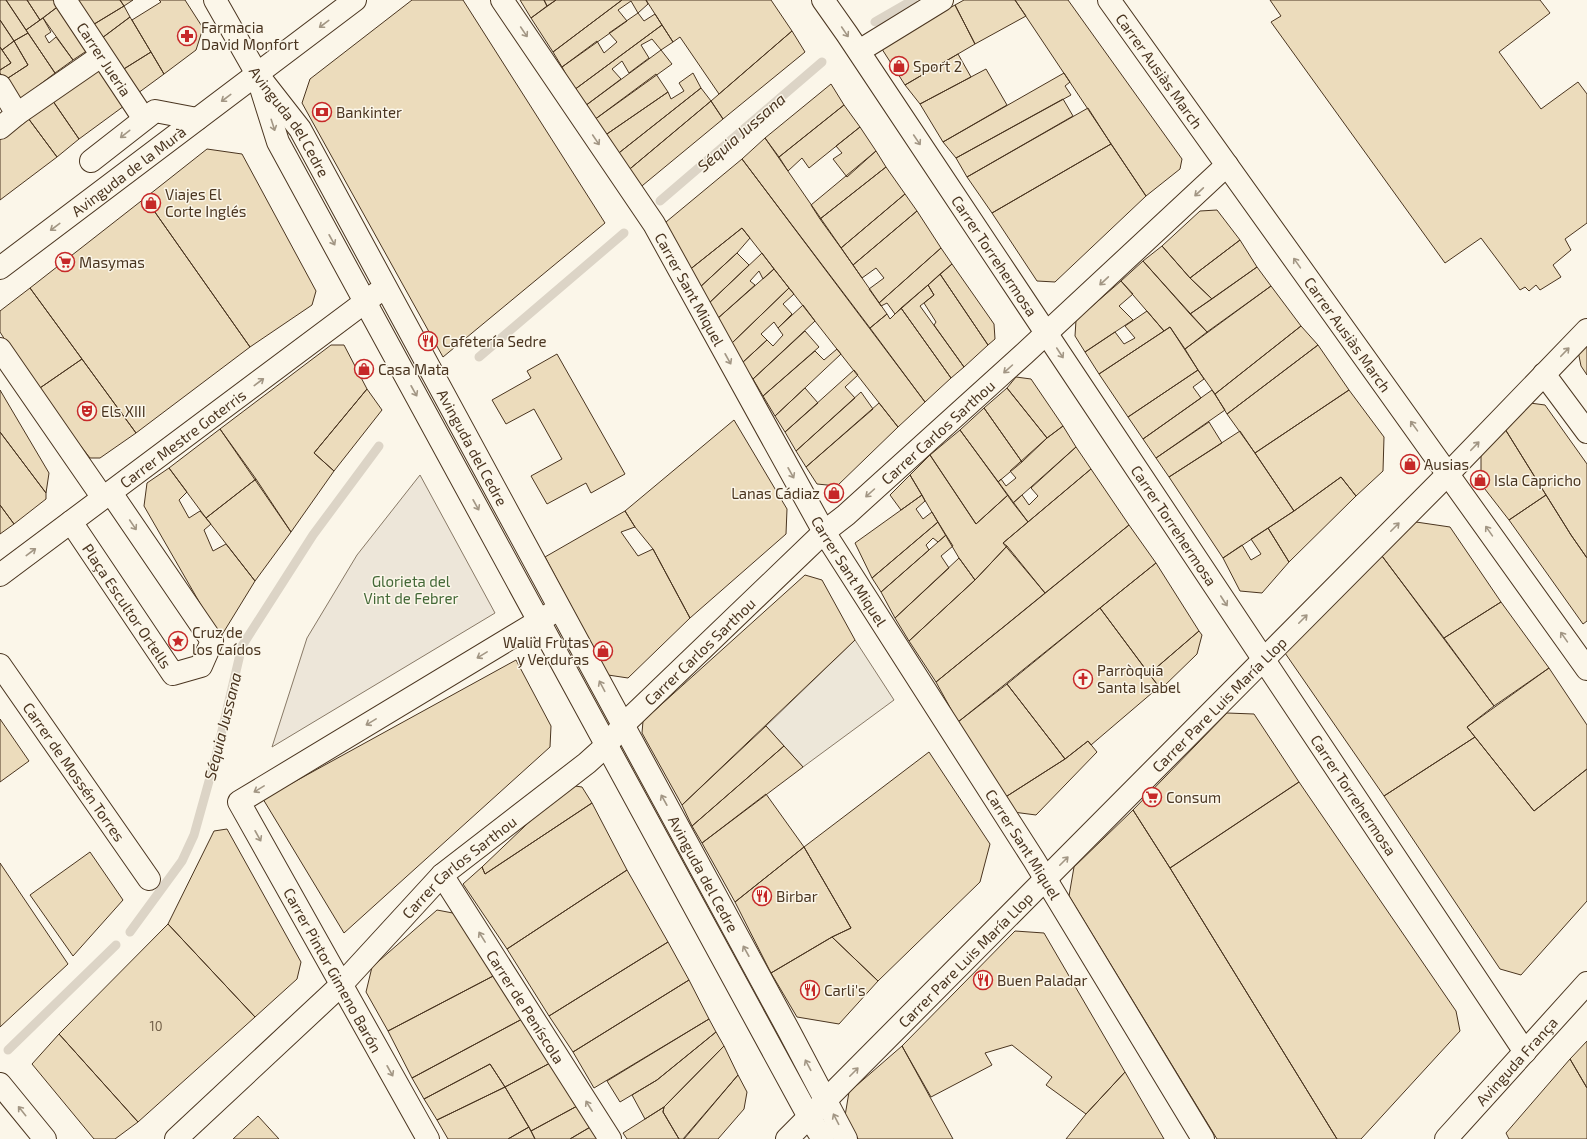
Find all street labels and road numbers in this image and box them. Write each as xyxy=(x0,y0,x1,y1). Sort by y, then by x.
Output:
street label: Carrer Ausiàs March xyxy=(1112,10,1207,132)
street label: Carrer Jueria xyxy=(73,19,135,100)
street label: Avinguda del Cedre xyxy=(246,63,333,180)
street label: Avinguda de la Murà xyxy=(68,122,189,220)
street label: Carrer Torrehermosa xyxy=(948,192,1041,319)
street label: Carrer Sant Miquel xyxy=(651,229,729,349)
street label: Carrer Ausiàs March xyxy=(1301,273,1395,395)
street label: Carrer Carlos Sarthou xyxy=(877,376,998,488)
street label: Carrer Mestre Goterris xyxy=(116,385,249,491)
street label: Avinguda del Cedre xyxy=(434,386,511,509)
street label: Carrer Torrehermosa xyxy=(1128,462,1221,589)
street label: Carrer Sant Miquel xyxy=(808,513,891,630)
street label: Plaça Escultor Ortells xyxy=(79,540,176,672)
street label: Carrer Carlos Sarthou xyxy=(640,594,759,709)
street label: Carrer Pare Luis María Llop xyxy=(1148,633,1290,776)
street label: Carrer de Mossén Torres xyxy=(20,699,129,845)
street label: Carrer Torrehermosa xyxy=(1307,731,1401,859)
street label: Carrer Sant Miquel xyxy=(982,786,1065,903)
street label: Carrer Carlos Sarthou xyxy=(398,812,520,922)
street label: Avinguda del Cedre xyxy=(665,812,743,935)
street label: Carrer Pintor Gimeno Barón xyxy=(280,884,386,1056)
street label: Carrer Pare Luis María Llop xyxy=(894,888,1036,1031)
street label: Carrer de Peníscola xyxy=(483,946,569,1067)
street label: Avinguda França xyxy=(1472,1013,1561,1109)

